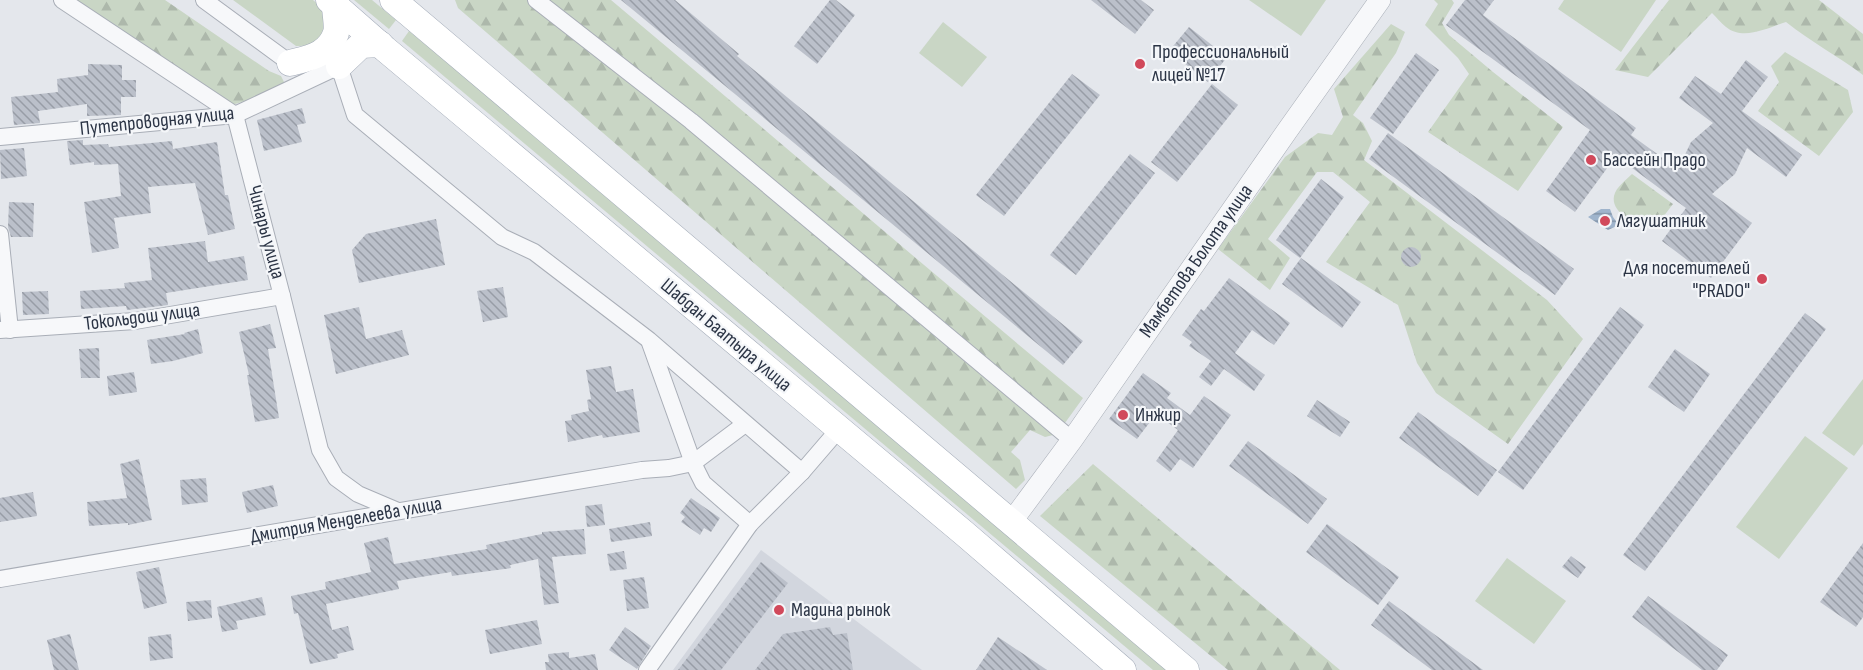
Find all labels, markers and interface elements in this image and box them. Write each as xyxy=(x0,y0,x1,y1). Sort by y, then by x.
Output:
place label: Профессиональный лицей №17 xyxy=(1152,40,1289,87)
marker: Профессиональный лицей №17 xyxy=(1133,57,1147,71)
street label: Путепроводная улица xyxy=(79,101,235,141)
place label: Бассейн Прадо xyxy=(1603,148,1706,172)
marker: Бассейн Прадо xyxy=(1584,153,1598,167)
street label: Мамбетова Болота улица xyxy=(1134,180,1258,342)
street label: Чинары улица xyxy=(242,183,290,281)
place label: Лягушатник xyxy=(1616,209,1706,233)
marker: Лягушатник xyxy=(1598,214,1612,228)
place label: Для посетителей "PRADO" xyxy=(1623,256,1750,303)
marker: Для посетителей "PRADO" xyxy=(1755,272,1769,286)
street label: Шабдан Баатыра улица xyxy=(656,273,796,397)
street label: Токольдош улица xyxy=(83,298,201,336)
place label: Инжир xyxy=(1135,403,1181,427)
marker: Инжир xyxy=(1116,408,1130,422)
street label: Дмитрия Менделеева улица xyxy=(248,491,444,549)
place label: Мадина рынок xyxy=(791,598,891,622)
marker: Мадина рынок xyxy=(772,603,786,617)

